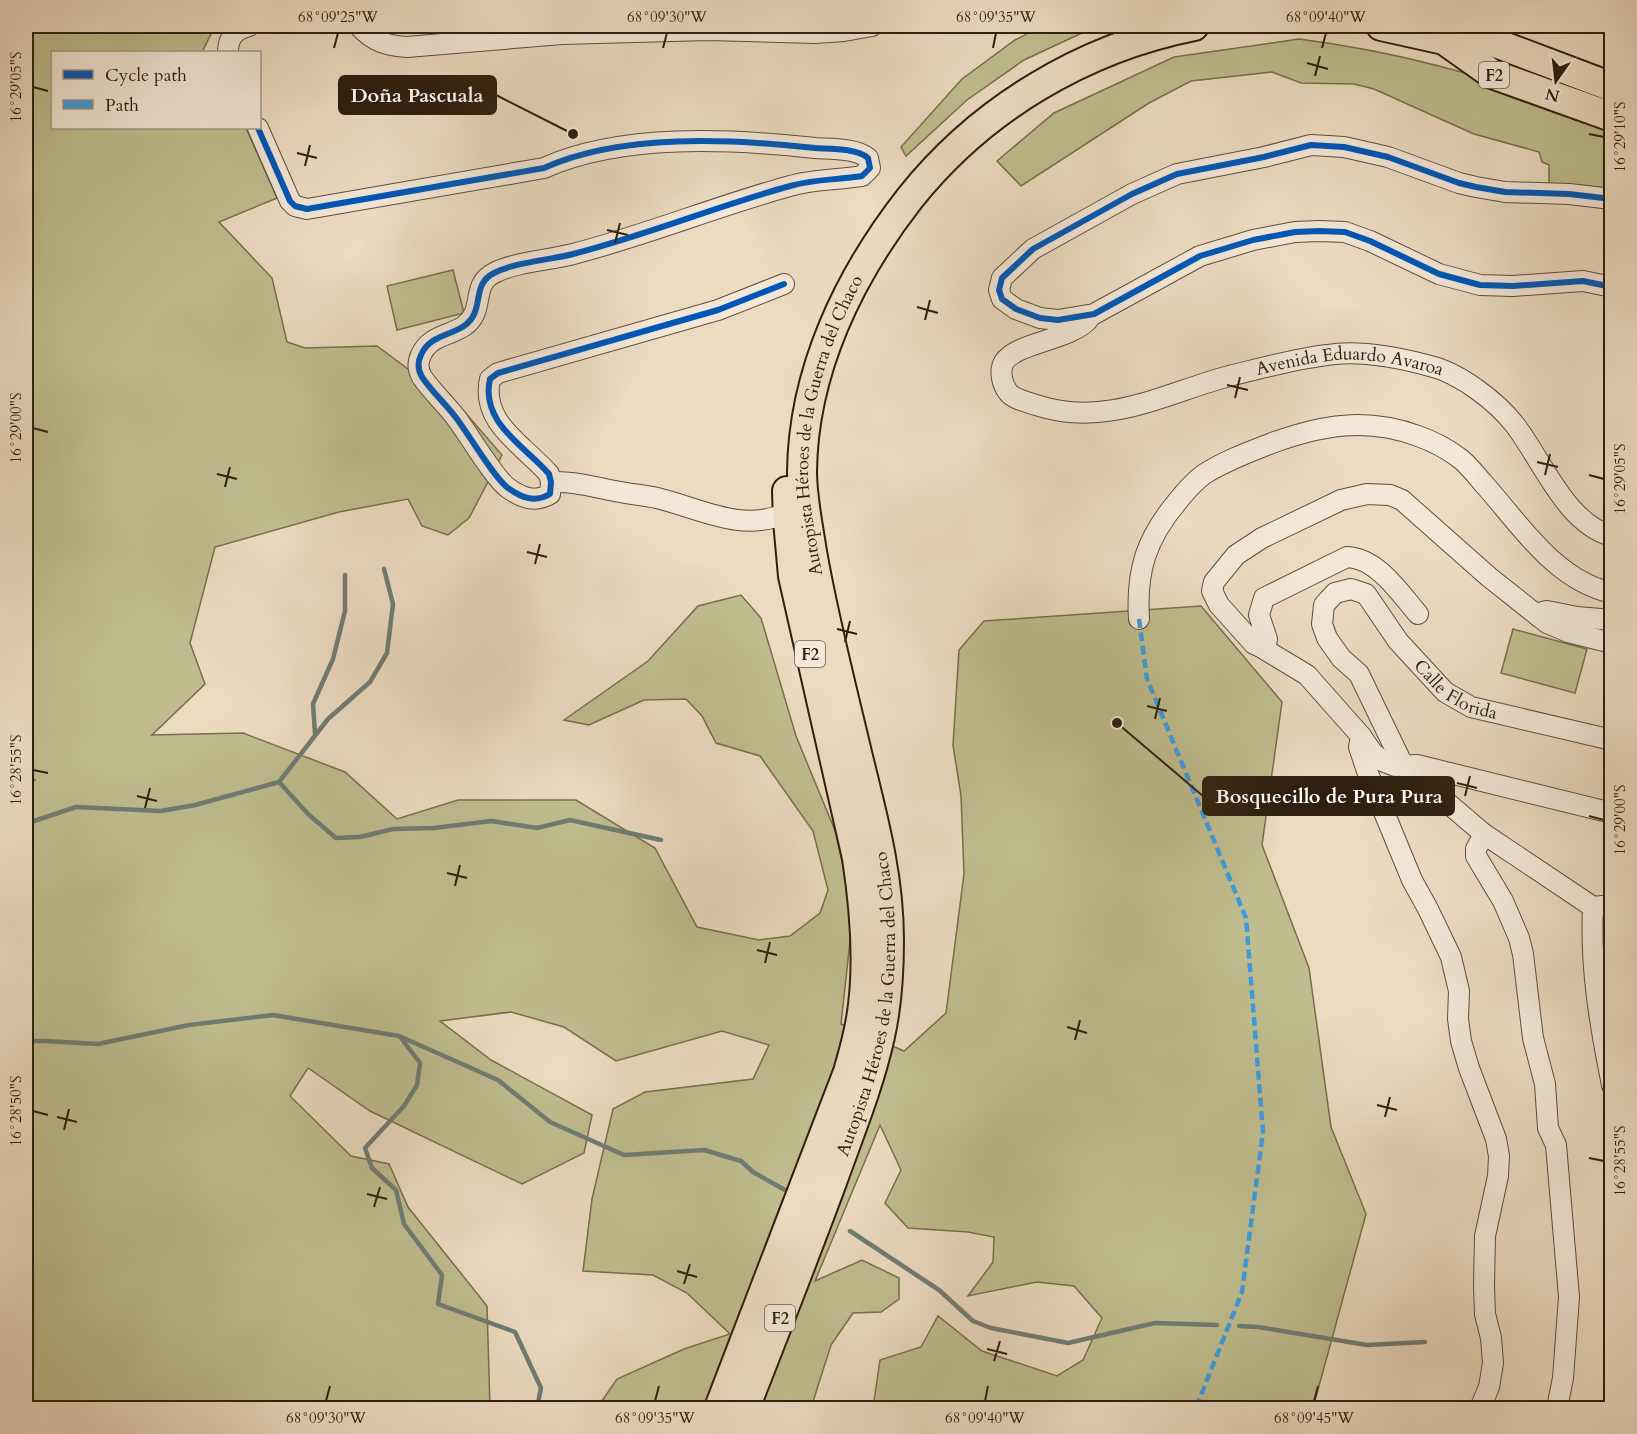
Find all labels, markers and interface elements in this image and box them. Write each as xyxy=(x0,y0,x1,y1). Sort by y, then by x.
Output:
text: 68°09'25"W xyxy=(298,7,378,27)
text: 68°09'30"W xyxy=(627,7,707,27)
text: 68°09'35"W xyxy=(956,7,1036,27)
text: 68°09'40"W xyxy=(1286,7,1366,27)
legend xyxy=(51,51,261,129)
north arrow xyxy=(1526,51,1586,111)
text: 16°29'05"S xyxy=(6,52,26,122)
road number: F2 xyxy=(1479,62,1509,88)
text: Cycle path xyxy=(105,63,187,88)
callout: Doña Pascuala xyxy=(339,76,496,114)
text: Doña Pascuala xyxy=(350,82,484,109)
text: N xyxy=(1543,82,1562,107)
text: Path xyxy=(105,93,139,118)
text: 16°29'10"S xyxy=(1610,102,1630,172)
street label: Autopista Héroes de la Guerra del Chaco xyxy=(790,270,869,578)
street label: Avenida Eduardo Avaroa xyxy=(1253,341,1447,382)
text: 16°29'00"S xyxy=(6,393,26,463)
text: 16°29'05"S xyxy=(1610,444,1630,514)
road number: F2 xyxy=(795,641,825,667)
street label: Calle Florida xyxy=(1408,654,1500,726)
text: 16°28'55"S xyxy=(6,735,26,805)
callout: Bosquecillo de Pura Pura xyxy=(1203,777,1454,815)
text: Bosquecillo de Pura Pura xyxy=(1215,783,1443,810)
text: 16°29'00"S xyxy=(1610,785,1630,855)
street label: Autopista Héroes de la Guerra del Chaco xyxy=(830,849,902,1160)
text: 16°28'50"S xyxy=(6,1076,26,1146)
text: 16°28'55"S xyxy=(1610,1126,1630,1196)
road number: F2 xyxy=(765,1305,795,1331)
text: 68°09'30"W xyxy=(286,1408,366,1428)
text: 68°09'35"W xyxy=(615,1408,695,1428)
text: 68°09'40"W xyxy=(945,1408,1025,1428)
text: 68°09'45"W xyxy=(1274,1408,1354,1428)

